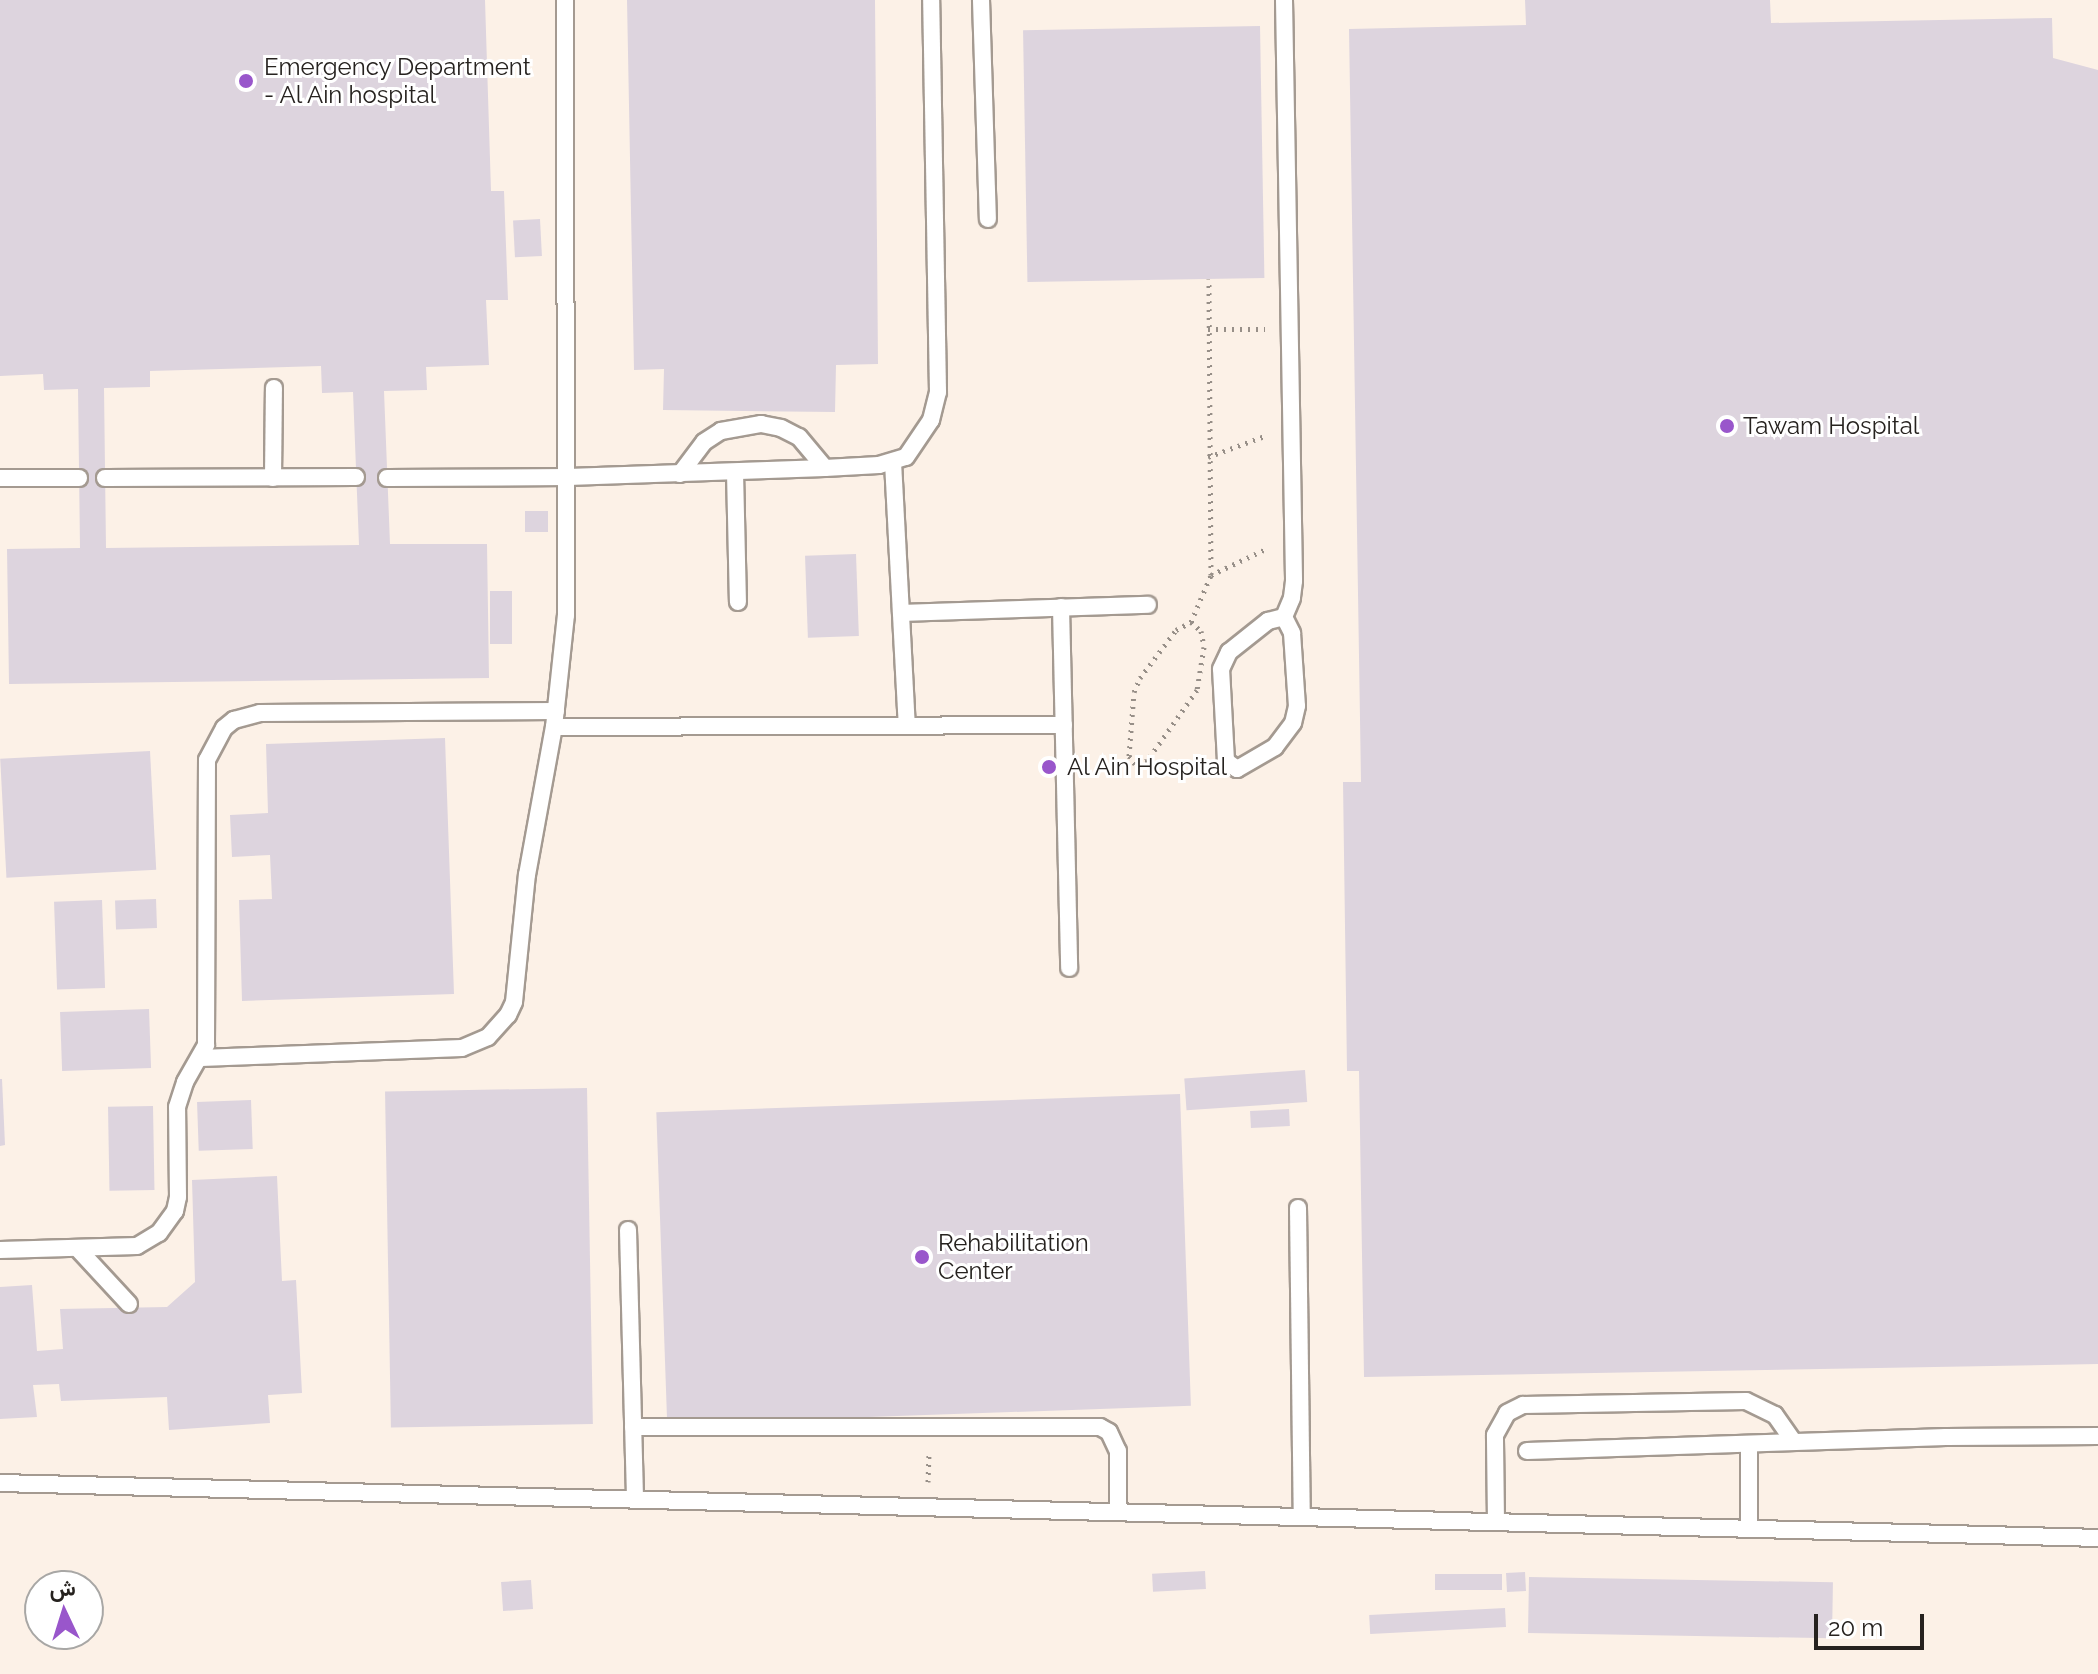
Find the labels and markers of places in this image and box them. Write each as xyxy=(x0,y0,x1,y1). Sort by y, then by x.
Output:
place label: Emergency Department - Al Ain hospital xyxy=(264,53,531,109)
marker: Emergency Department - Al Ain hospital xyxy=(235,70,257,92)
place label: Tawam Hospital xyxy=(1743,412,1919,440)
marker: Tawam Hospital xyxy=(1718,417,1736,435)
place label: Al Ain Hospital xyxy=(1067,753,1229,781)
marker: Al Ain Hospital xyxy=(1038,756,1060,778)
place label: Rehabilitation Center xyxy=(938,1229,1089,1285)
marker: Rehabilitation Center xyxy=(913,1248,931,1266)

